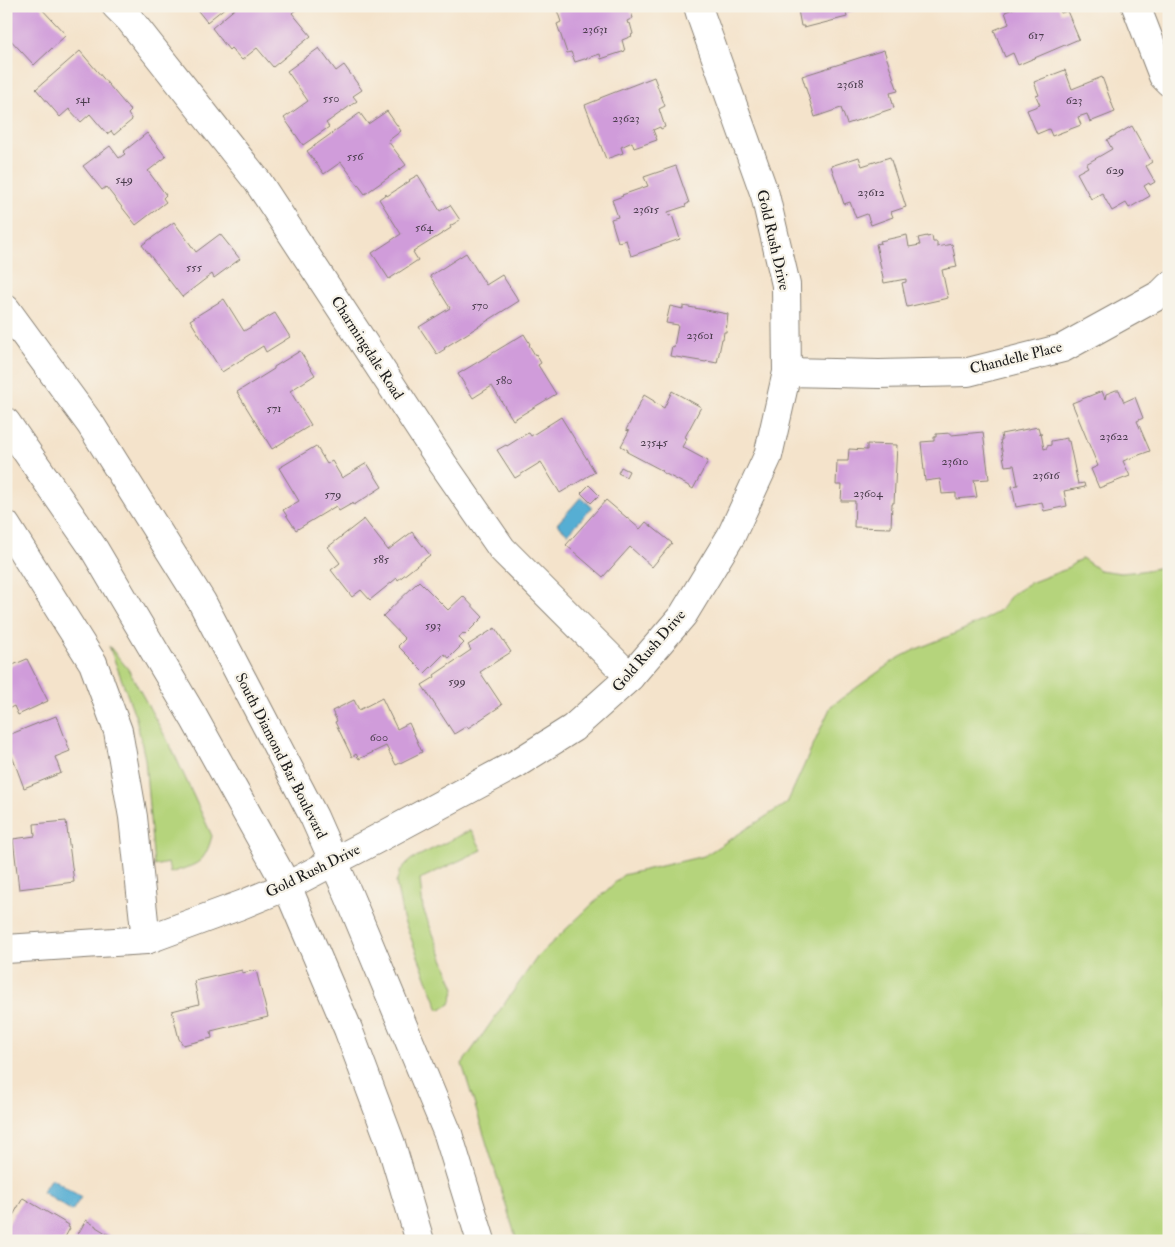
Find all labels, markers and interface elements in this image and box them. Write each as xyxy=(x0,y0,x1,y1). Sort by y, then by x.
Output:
house number: 23631 xyxy=(582,22,608,37)
house number: 617 xyxy=(1028,28,1044,43)
house number: 23618 xyxy=(837,77,864,92)
house number: 550 xyxy=(323,91,339,106)
house number: 541 xyxy=(75,92,91,107)
house number: 623 xyxy=(1066,93,1082,108)
house number: 23623 xyxy=(612,111,640,126)
house number: 556 xyxy=(347,149,364,164)
house number: 629 xyxy=(1106,163,1124,178)
house number: 549 xyxy=(115,172,133,187)
house number: 23612 xyxy=(857,185,885,200)
street label: Gold Rush Drive xyxy=(752,188,794,292)
house number: 23615 xyxy=(633,202,660,217)
house number: 564 xyxy=(415,220,433,235)
house number: 555 xyxy=(186,260,203,275)
street label: Charmingdale Road xyxy=(326,293,408,404)
house number: 570 xyxy=(472,298,488,313)
house number: 23601 xyxy=(686,328,714,343)
street label: Chandelle Place xyxy=(968,337,1064,379)
house number: 580 xyxy=(495,373,513,388)
house number: 571 xyxy=(266,401,282,416)
house number: 23622 xyxy=(1100,429,1128,444)
house number: 23545 xyxy=(640,435,668,450)
house number: 23610 xyxy=(941,454,969,469)
house number: 23616 xyxy=(1033,468,1060,483)
house number: 23604 xyxy=(853,486,883,501)
house number: 579 xyxy=(325,487,341,502)
house number: 585 xyxy=(373,552,390,567)
street label: Gold Rush Drive xyxy=(608,606,690,696)
house number: 593 xyxy=(425,618,441,633)
street label: South Diamond Bar Boulevard xyxy=(231,670,331,843)
house number: 599 xyxy=(448,674,466,689)
house number: 600 xyxy=(370,730,388,745)
street label: Gold Rush Drive xyxy=(263,840,363,902)

